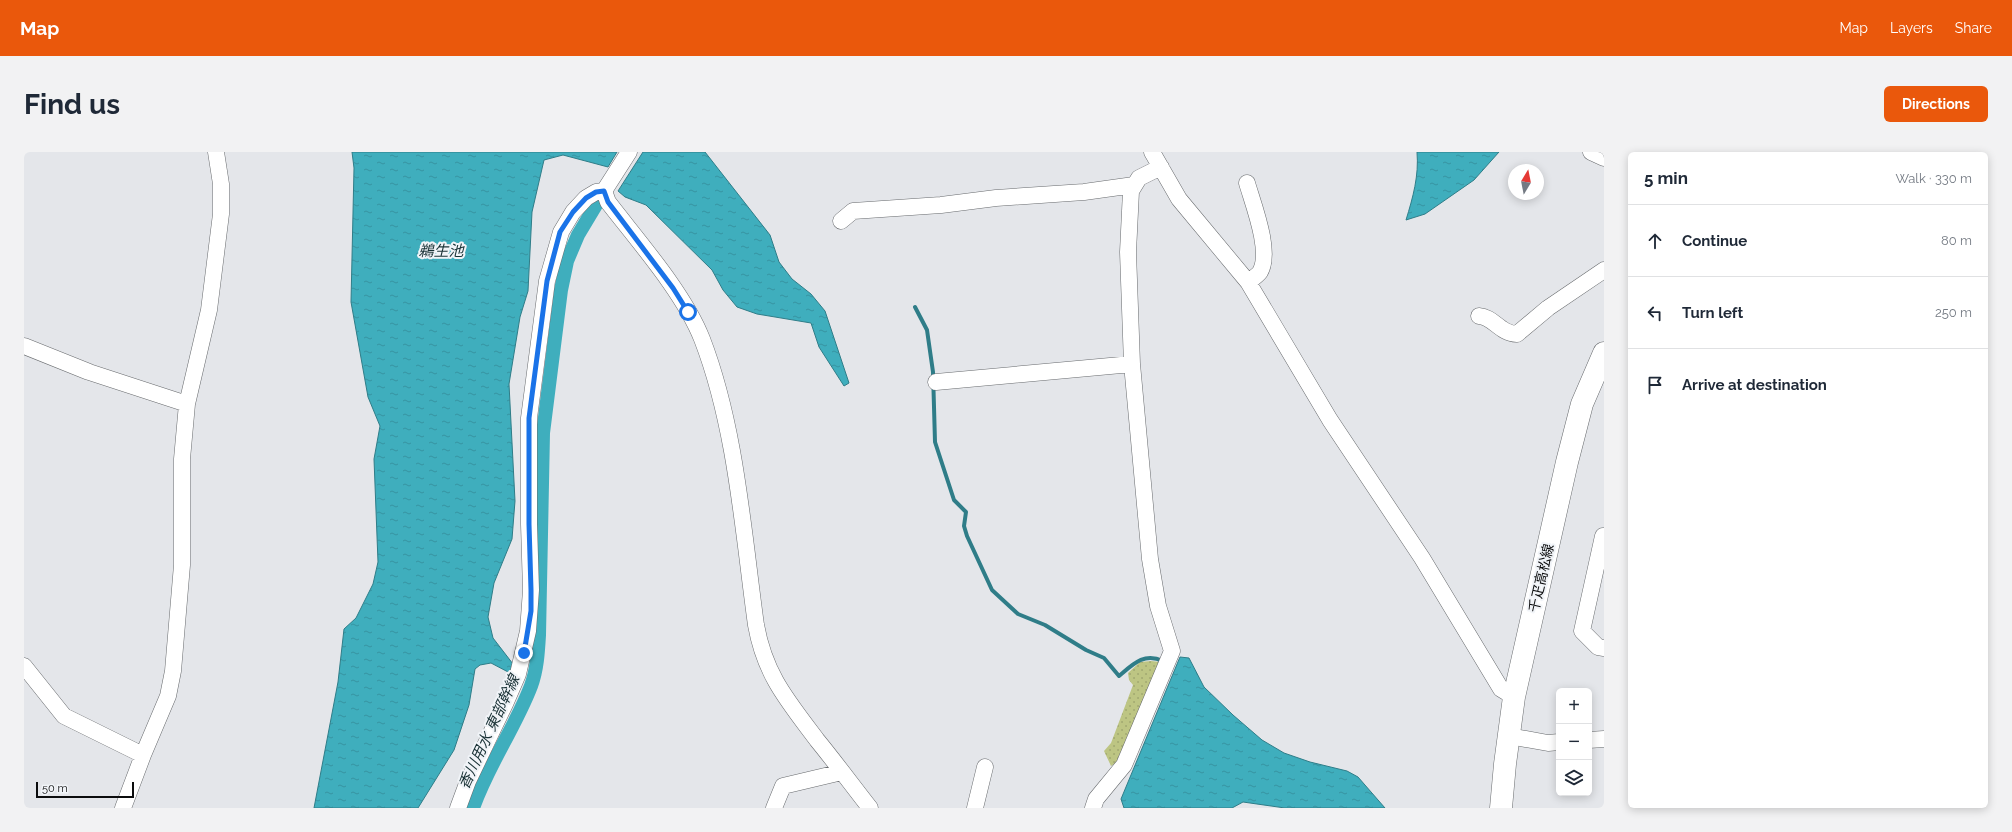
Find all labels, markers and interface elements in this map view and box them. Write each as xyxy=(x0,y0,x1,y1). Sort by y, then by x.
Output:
text: Map xyxy=(20,17,59,39)
text: Map xyxy=(1840,20,1868,36)
text: Layers xyxy=(1890,20,1933,36)
text: Share xyxy=(1955,20,1992,36)
button: Directions xyxy=(1884,86,1988,122)
text: Find us xyxy=(24,88,120,121)
north arrow xyxy=(1508,164,1544,200)
text: 5 min xyxy=(1644,168,1688,188)
text: Walk · 330 m xyxy=(1895,171,1972,186)
icon: ahead xyxy=(1644,230,1666,252)
text: Continue xyxy=(1682,232,1747,250)
text: 80 m xyxy=(1941,233,1972,248)
water label: 鵜生池 xyxy=(418,242,465,260)
icon: left xyxy=(1644,302,1666,324)
route start xyxy=(679,303,697,321)
text: Turn left xyxy=(1682,304,1743,322)
text: 250 m xyxy=(1935,305,1972,320)
icon: arrive xyxy=(1644,374,1666,396)
text: Arrive at destination xyxy=(1682,376,1827,394)
street label: 千疋高松線 xyxy=(1525,542,1557,614)
route end xyxy=(515,644,533,662)
water label: 香川用水 東部幹線 xyxy=(455,670,524,792)
map controls xyxy=(1556,688,1592,796)
button: + xyxy=(1556,688,1592,724)
button: − xyxy=(1556,724,1592,760)
button: layers xyxy=(1556,760,1592,796)
scale bar xyxy=(36,780,134,799)
text: 50 m xyxy=(42,782,68,795)

